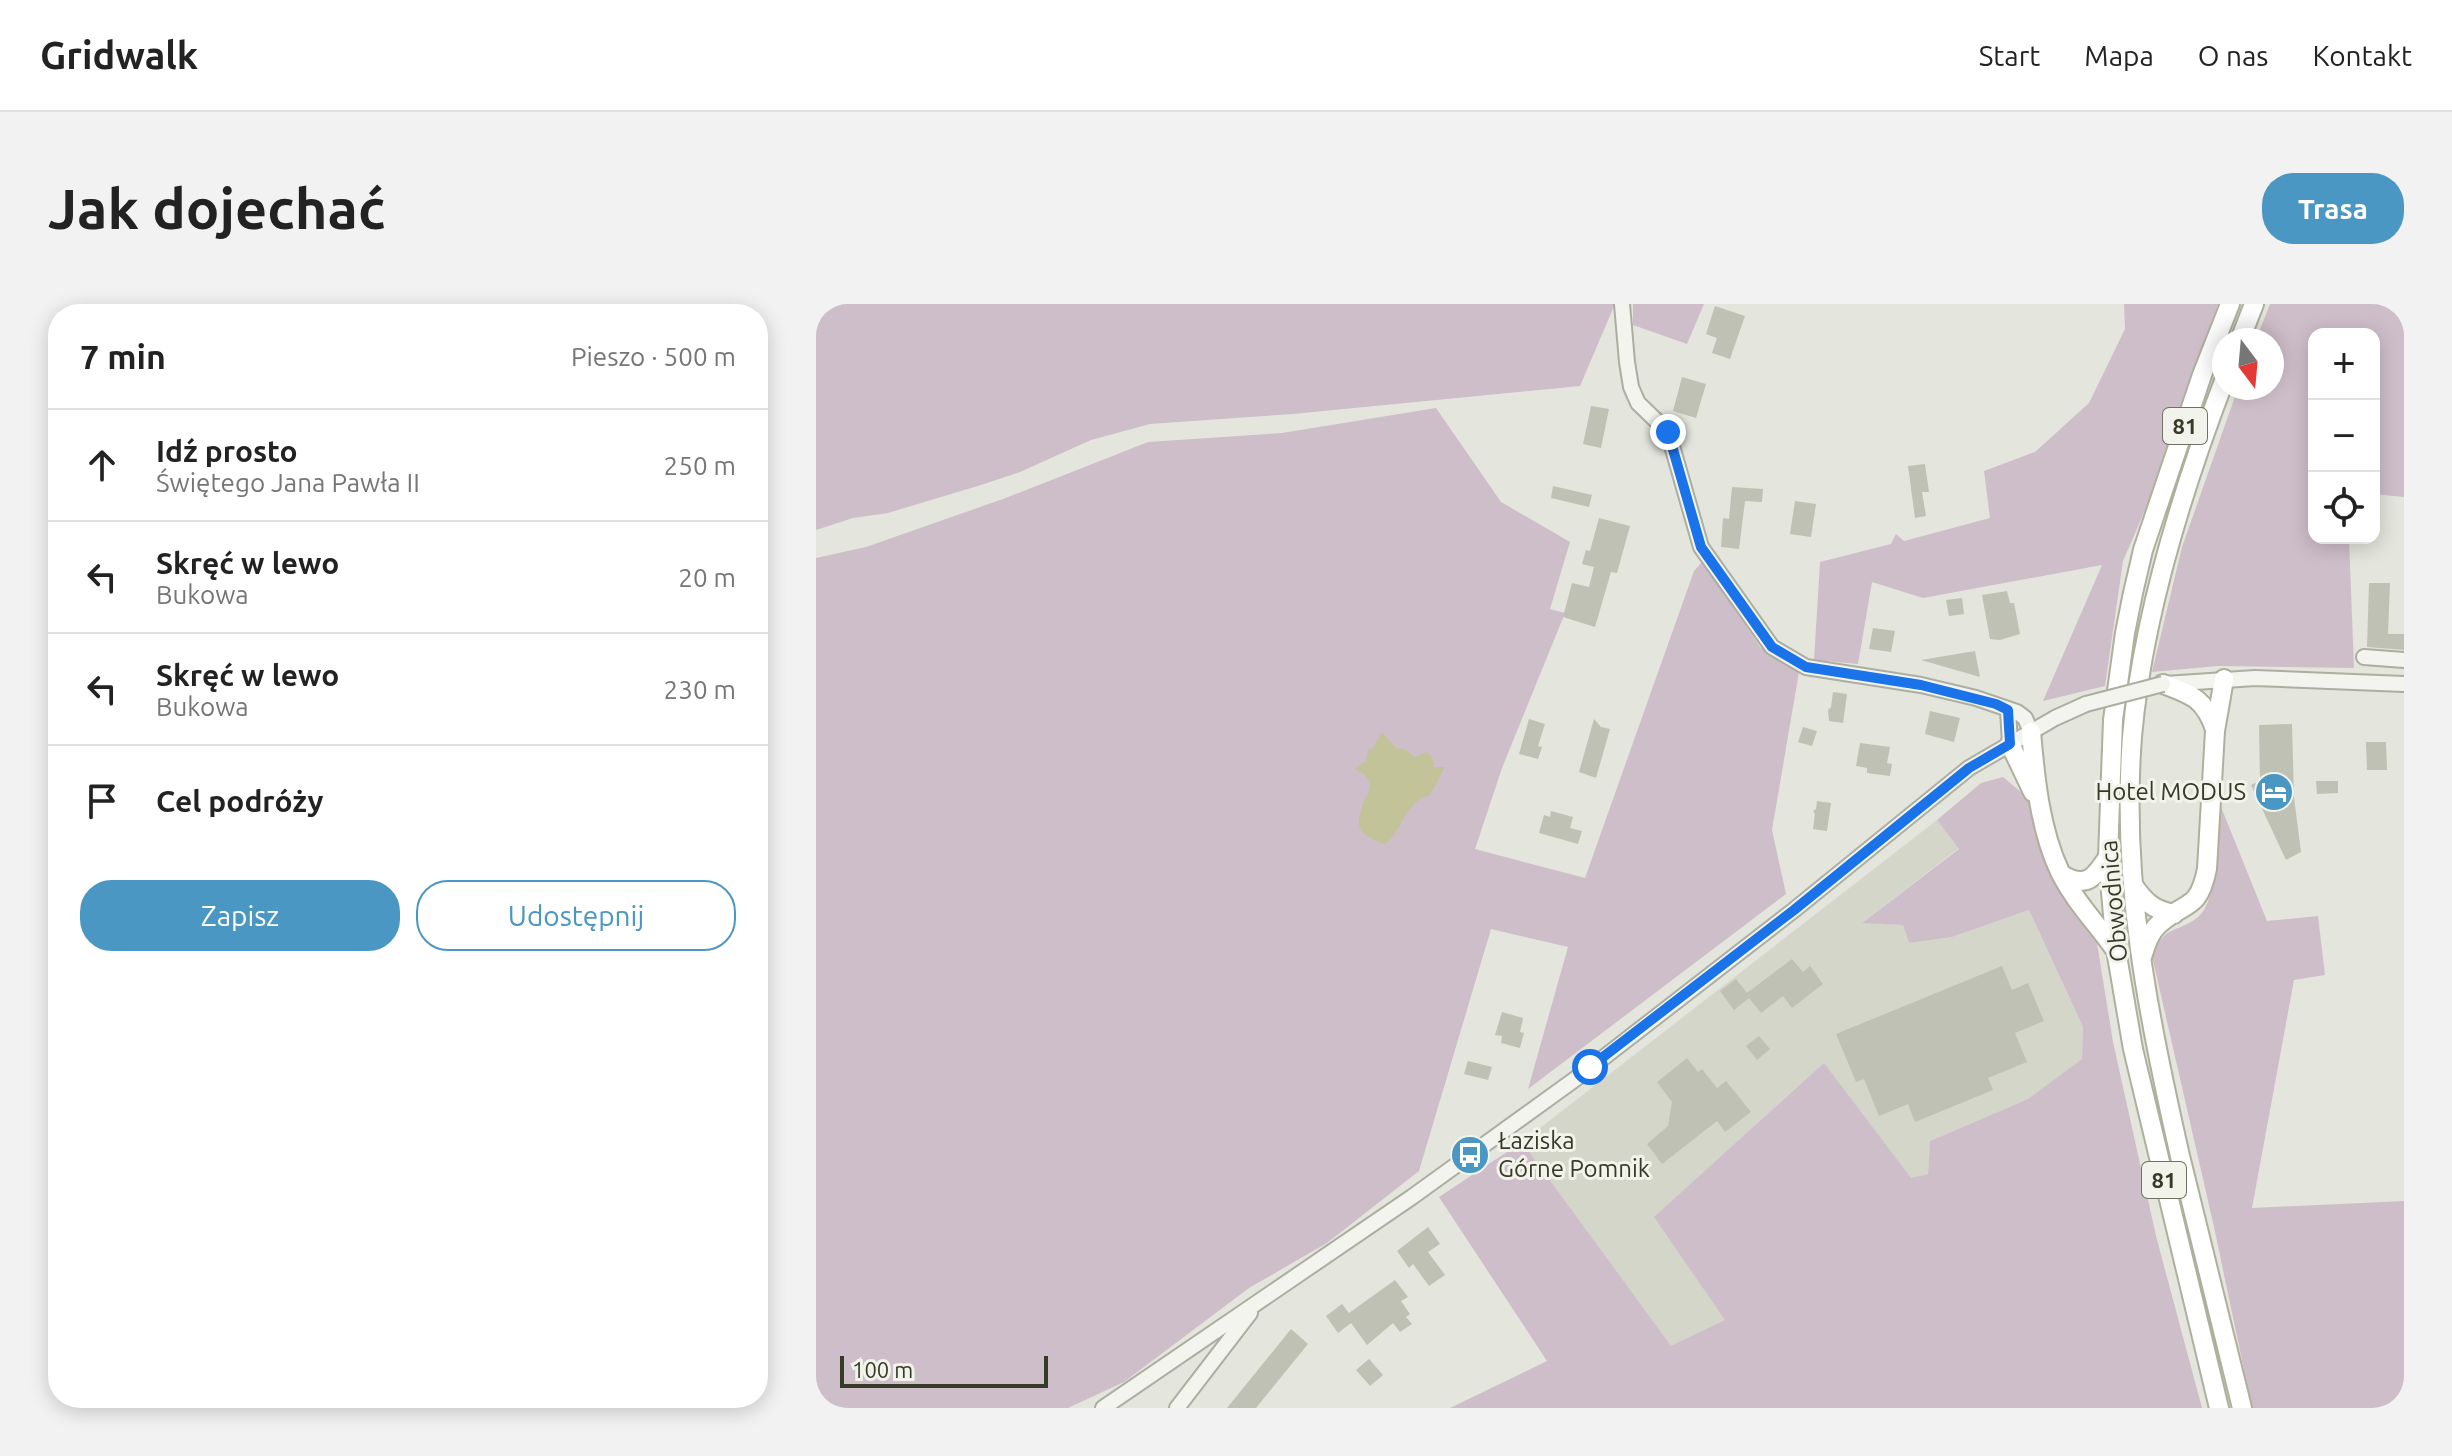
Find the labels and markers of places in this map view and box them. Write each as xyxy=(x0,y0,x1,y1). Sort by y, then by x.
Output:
hotel icon: Hotel MODUS xyxy=(2253,771,2295,813)
place label: Hotel MODUS xyxy=(2095,778,2246,805)
place label: Łaziska Górne Pomnik xyxy=(1498,1127,1650,1182)
bus stop icon: Łaziska Górne Pomnik xyxy=(1449,1134,1491,1176)

